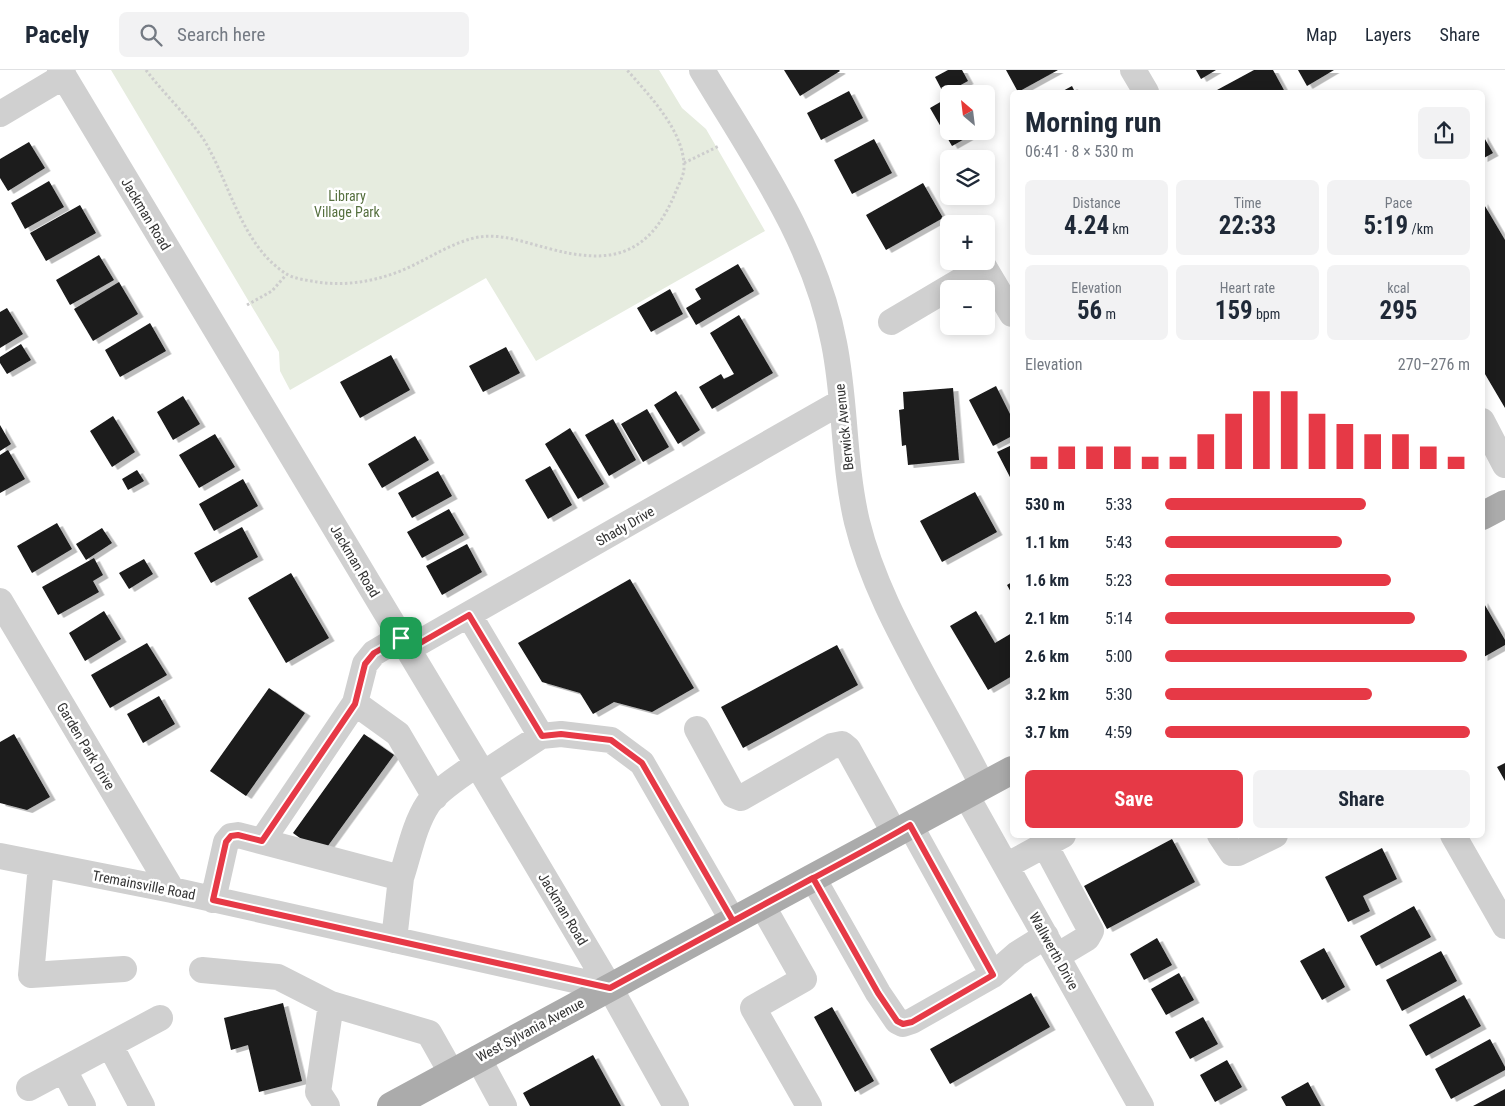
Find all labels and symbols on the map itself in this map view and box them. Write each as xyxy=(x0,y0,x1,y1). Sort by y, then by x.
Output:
north arrow xyxy=(940,85,995,140)
street label: Jackman Road xyxy=(118,175,174,253)
park label: Library Village Park xyxy=(314,188,381,220)
street label: Berwick Avenue xyxy=(831,382,857,471)
street label: Shady Drive xyxy=(593,503,657,549)
street label: Jackman Road xyxy=(327,522,383,600)
pin xyxy=(380,617,422,659)
street label: Garden Park Drive xyxy=(54,700,119,793)
street label: Tremainsville Road xyxy=(91,867,197,903)
street label: Jackman Road xyxy=(535,870,591,948)
street label: Wallwerth Drive xyxy=(1026,910,1082,993)
street label: West Sylvania Avenue xyxy=(473,995,587,1065)

